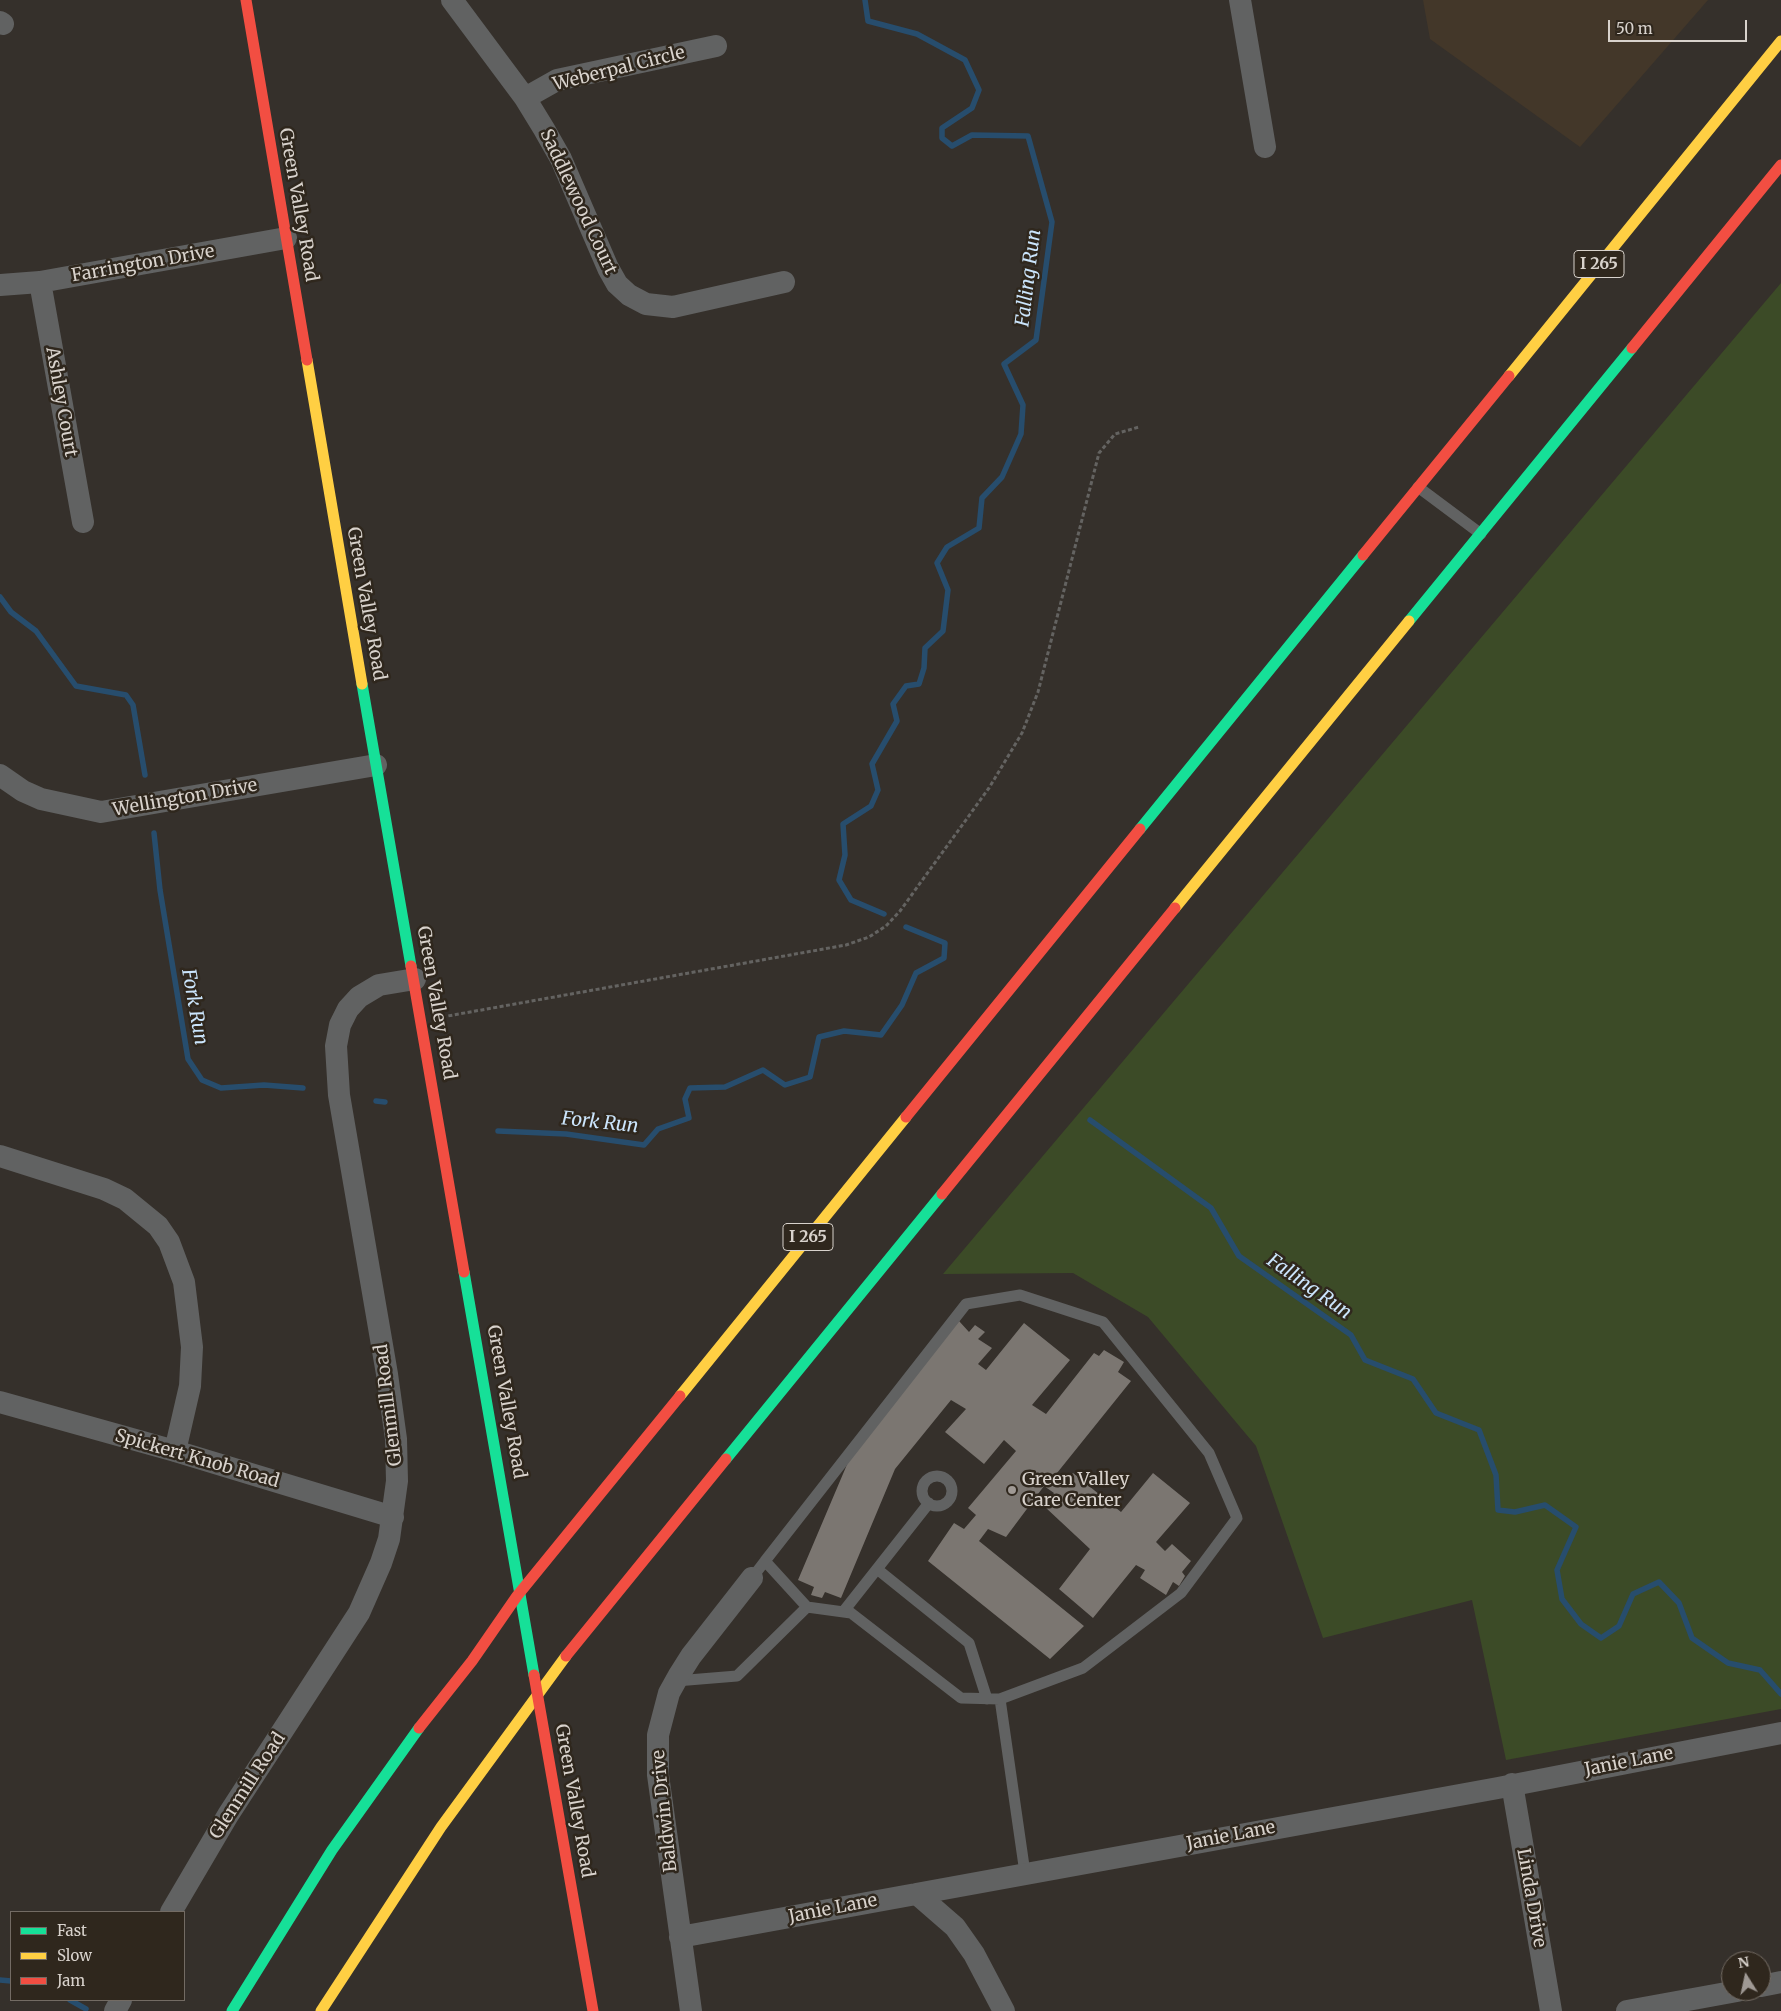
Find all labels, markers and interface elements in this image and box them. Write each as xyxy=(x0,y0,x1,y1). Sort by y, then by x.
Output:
scale bar xyxy=(1611,10,1750,42)
text: 50 m xyxy=(1616,19,1653,38)
street label: Weberpal Circle xyxy=(551,42,687,96)
street label: Saddlewood Court xyxy=(535,126,621,278)
street label: Green Valley Road xyxy=(274,127,322,283)
water label: Falling Run xyxy=(1012,228,1046,328)
street label: Farrington Drive xyxy=(70,241,216,287)
road number: I 265 xyxy=(1574,250,1624,278)
street label: Ashley Court xyxy=(41,345,81,459)
street label: Green Valley Road xyxy=(342,526,390,682)
street label: Wellington Drive xyxy=(111,775,259,821)
street label: Green Valley Road xyxy=(412,925,460,1081)
water label: Fork Run xyxy=(176,967,212,1047)
water label: Fork Run xyxy=(560,1108,640,1138)
road number: I 265 xyxy=(783,1224,833,1250)
water label: Falling Run xyxy=(1262,1250,1356,1324)
street label: Green Valley Road xyxy=(482,1324,530,1480)
street label: Glenmill Road xyxy=(371,1343,407,1467)
street label: Spickert Knob Road xyxy=(112,1425,282,1493)
place label: Green Valley Care Center xyxy=(1022,1469,1130,1512)
marker: Green Valley Care Center xyxy=(1006,1484,1018,1496)
street label: Green Valley Road xyxy=(550,1723,598,1879)
street label: Glenmill Road xyxy=(206,1729,290,1843)
street label: Janie Lane xyxy=(1583,1743,1675,1781)
street label: Baldwin Drive xyxy=(648,1749,682,1873)
street label: Janie Lane xyxy=(1185,1817,1277,1855)
street label: Linda Drive xyxy=(1512,1847,1550,1949)
street label: Janie Lane xyxy=(787,1890,879,1928)
legend xyxy=(10,1911,185,2001)
text: Fast xyxy=(57,1921,87,1940)
text: Slow xyxy=(57,1946,92,1965)
north arrow xyxy=(1721,1951,1771,2001)
text: N xyxy=(1737,1952,1751,1972)
text: Jam xyxy=(57,1971,85,1990)

